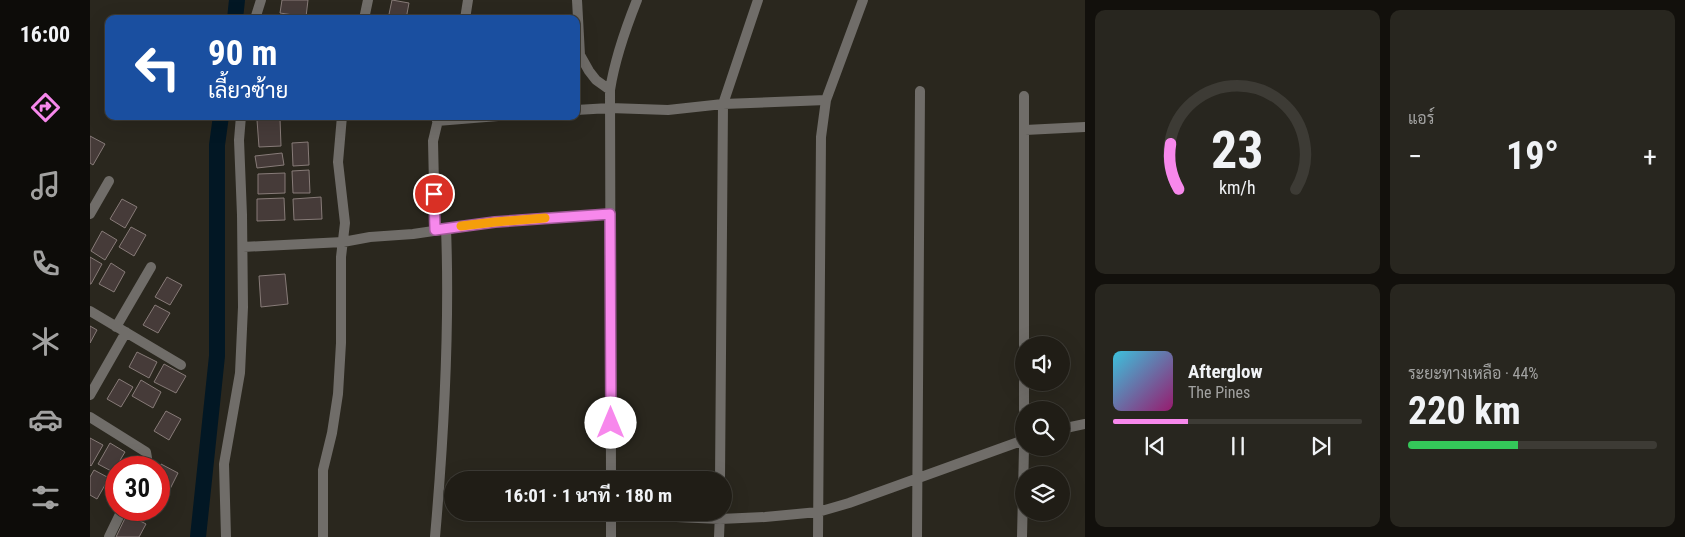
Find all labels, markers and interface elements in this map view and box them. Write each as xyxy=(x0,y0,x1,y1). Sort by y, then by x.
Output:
text: 16:00 xyxy=(20,22,70,47)
text: 90 m xyxy=(208,33,277,74)
icon: left xyxy=(125,35,190,100)
text: เลี้ยวซ้าย xyxy=(208,78,288,103)
icon: directions xyxy=(28,90,63,125)
text: แอร์ xyxy=(1408,109,1434,128)
text: 23 xyxy=(1211,120,1264,181)
text: 19° xyxy=(1506,134,1559,178)
text: − xyxy=(1408,140,1422,173)
text: + xyxy=(1643,140,1657,173)
icon: music xyxy=(28,168,63,203)
pin xyxy=(413,173,455,215)
text: km/h xyxy=(1219,177,1256,198)
icon: arrive xyxy=(420,180,448,208)
icon: phone xyxy=(28,246,63,281)
icon: climate xyxy=(28,324,63,359)
map controls xyxy=(1015,336,1070,521)
button: sound xyxy=(1015,336,1070,391)
text: Afterglow xyxy=(1188,360,1262,383)
text: ระยะทางเหลือ · 44% xyxy=(1408,364,1539,383)
text: The Pines xyxy=(1188,383,1250,402)
text: 220 km xyxy=(1408,389,1521,433)
position arrow xyxy=(584,396,636,448)
button: search xyxy=(1015,401,1070,456)
icon: car xyxy=(28,402,63,437)
icon: previous xyxy=(1141,432,1169,460)
icon: pause xyxy=(1224,432,1252,460)
icon: next xyxy=(1307,432,1335,460)
speed limit sign: 30 xyxy=(105,456,170,521)
button: layers xyxy=(1015,466,1070,521)
icon: filters xyxy=(28,480,63,515)
text: 16:01 · 1 นาที · 180 m xyxy=(504,484,672,507)

